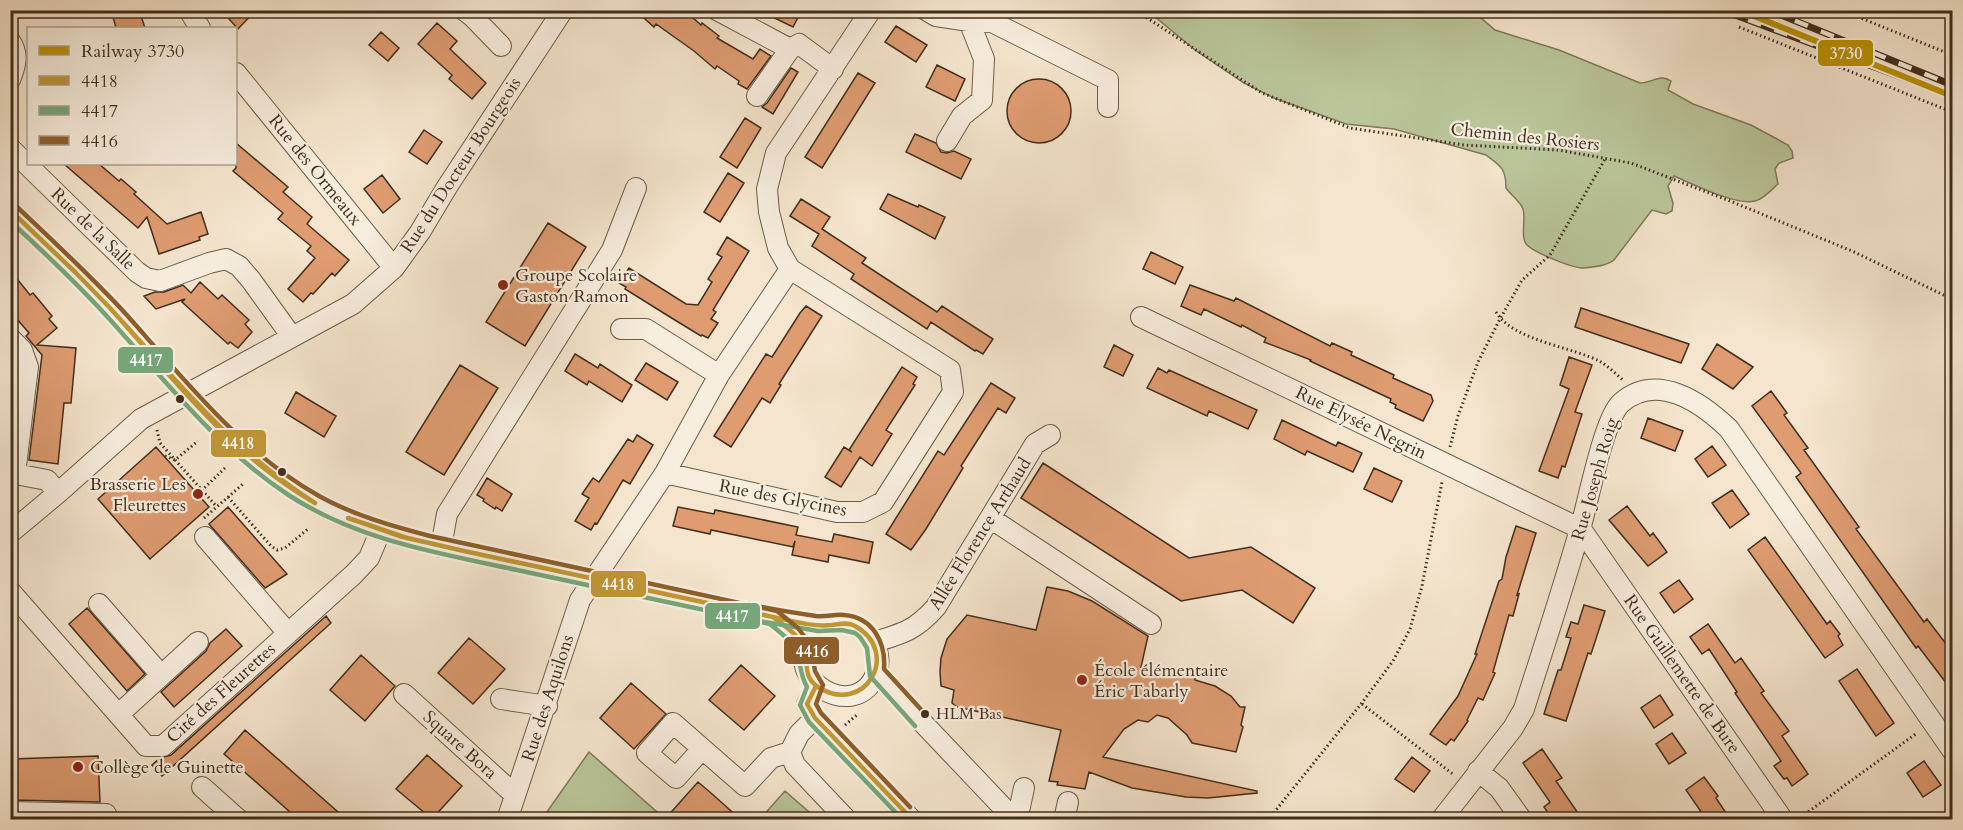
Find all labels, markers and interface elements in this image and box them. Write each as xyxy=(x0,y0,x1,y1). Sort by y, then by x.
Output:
legend xyxy=(27,27,237,165)
text: Railway 3730 xyxy=(81,39,184,64)
line badge: 3730 xyxy=(1817,39,1874,67)
text: 3730 xyxy=(1830,43,1862,65)
text: 4418 xyxy=(81,69,118,94)
street label: Rue du Docteur Bourgeois xyxy=(395,72,527,258)
text: 4417 xyxy=(81,99,118,124)
street label: Rue des Ormeaux xyxy=(262,109,368,231)
street label: Chemin des Rosiers xyxy=(1449,117,1601,157)
text: 4416 xyxy=(81,129,118,154)
street label: Rue de la Salle xyxy=(45,182,141,276)
place label: Groupe Scolaire Gaston Ramon xyxy=(515,263,637,309)
marker: Groupe Scolaire Gaston Ramon xyxy=(496,278,510,292)
line badge: 4417 xyxy=(117,346,174,374)
text: 4417 xyxy=(130,350,162,372)
street label: Rue Elysée Negrin xyxy=(1291,380,1432,466)
unlabelled marker xyxy=(174,393,186,405)
street label: Rue Joseph Roig xyxy=(1565,414,1625,544)
line badge: 4418 xyxy=(210,429,267,458)
text: 4418 xyxy=(222,433,254,455)
street label: Allée Florence Arthaud xyxy=(923,452,1037,615)
unlabelled marker xyxy=(276,466,288,478)
place label: Brasserie Les Fleurettes xyxy=(89,472,186,518)
street label: Rue des Glycines xyxy=(717,473,849,523)
marker: Brasserie Les Fleurettes xyxy=(191,487,205,501)
line badge: 4418 xyxy=(590,570,647,598)
text: 4418 xyxy=(602,574,634,596)
street label: Rue Guillemette de Bure xyxy=(1618,589,1746,759)
line badge: 4417 xyxy=(704,602,761,630)
text: 4417 xyxy=(716,606,748,628)
street label: Rue des Aquilons xyxy=(516,631,580,765)
line badge: 4416 xyxy=(783,636,840,665)
street label: Cité des Fleurettes xyxy=(161,637,281,749)
text: 4416 xyxy=(796,641,828,663)
place label: École élémentaire Éric Tabarly xyxy=(1094,658,1228,704)
marker: École élémentaire Éric Tabarly xyxy=(1075,673,1089,687)
place label: HLM Bas xyxy=(936,703,1002,725)
street label: Square Bora xyxy=(417,705,503,785)
marker: HLM Bas xyxy=(919,708,931,720)
place label: Collège de Guinette xyxy=(90,755,244,780)
marker: Collège de Guinette xyxy=(71,760,85,774)

